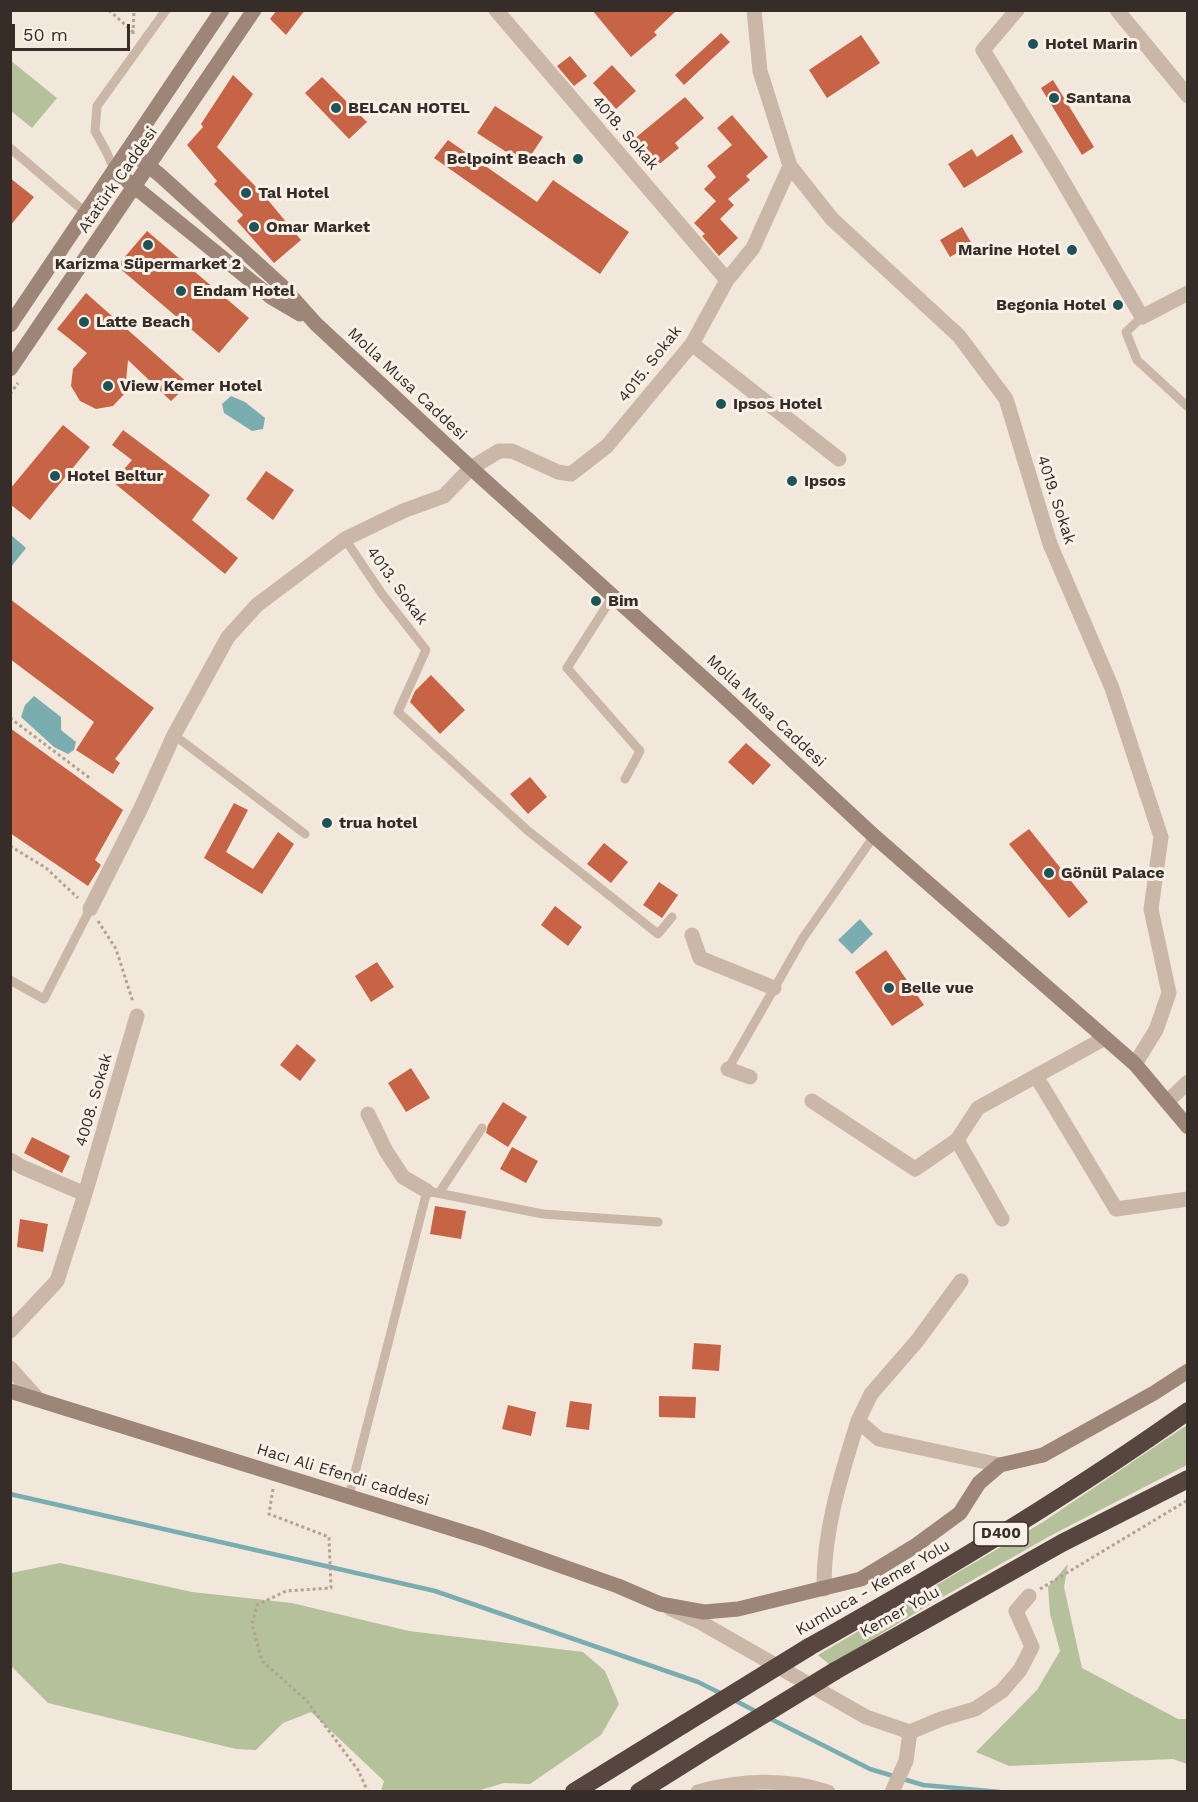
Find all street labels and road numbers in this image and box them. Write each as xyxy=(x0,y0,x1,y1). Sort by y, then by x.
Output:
street label: 4018. Sokak xyxy=(587,92,663,174)
street label: Atatürk Caddesi xyxy=(74,123,162,237)
street label: 4015. Sokak xyxy=(614,322,686,406)
street label: Molla Musa Caddesi xyxy=(343,324,471,444)
street label: 4019. Sokak xyxy=(1033,453,1079,547)
street label: 4013. Sokak xyxy=(362,543,432,629)
street label: Molla Musa Caddesi xyxy=(702,651,830,771)
street label: 4008. Sokak xyxy=(72,1051,116,1149)
street label: Hacı Ali Efendi caddesi xyxy=(254,1440,432,1510)
road number: D400 xyxy=(974,1522,1028,1546)
street label: Kumluca - Kemer Yolu xyxy=(792,1536,954,1640)
street label: Kemer Yolu xyxy=(857,1582,943,1642)

